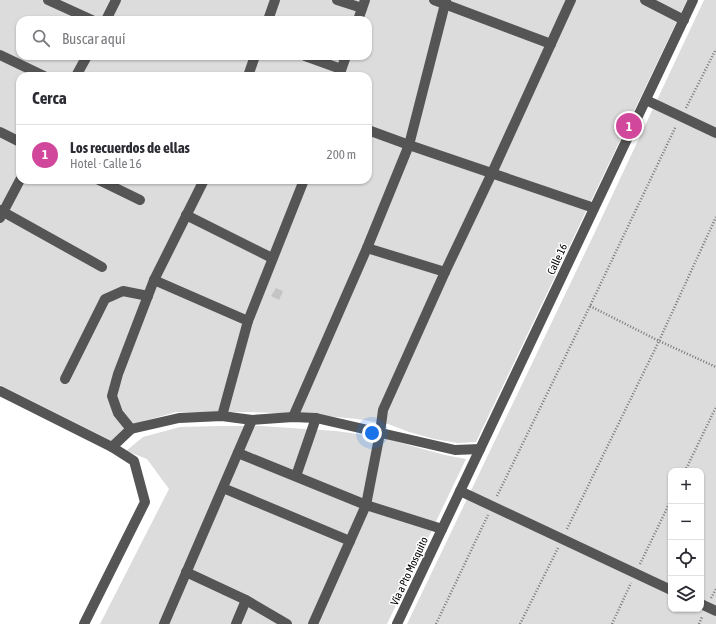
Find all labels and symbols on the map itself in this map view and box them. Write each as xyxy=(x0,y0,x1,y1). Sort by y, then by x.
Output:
pin: 1 xyxy=(616,111,642,141)
street label: Calle 16 xyxy=(545,242,569,276)
your location xyxy=(362,423,382,443)
street label: Vía a Pto Mosquito xyxy=(388,535,430,607)

